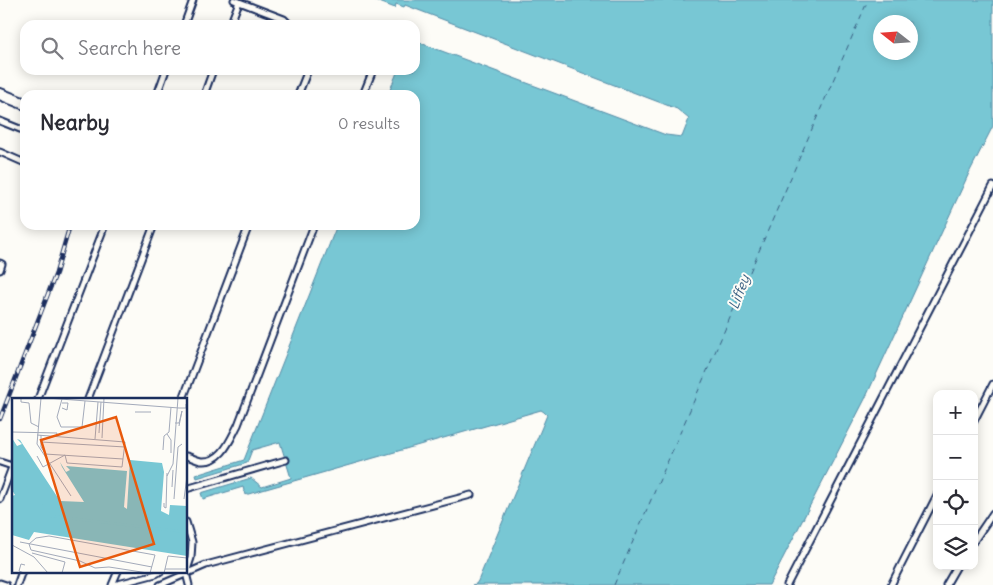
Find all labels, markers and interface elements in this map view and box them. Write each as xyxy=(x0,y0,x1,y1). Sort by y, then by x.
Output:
north arrow xyxy=(873,15,918,60)
search box xyxy=(20,20,420,75)
icon: search xyxy=(38,34,66,62)
text: Search here xyxy=(78,36,181,60)
text: Nearby xyxy=(40,109,110,136)
text: 0 results xyxy=(338,113,400,133)
water label: Liffey xyxy=(724,271,754,312)
map controls xyxy=(933,390,978,570)
button: + xyxy=(933,390,978,435)
inset map xyxy=(12,398,188,572)
button: − xyxy=(933,435,978,480)
button: locate xyxy=(933,480,978,525)
button: layers xyxy=(933,525,978,570)

